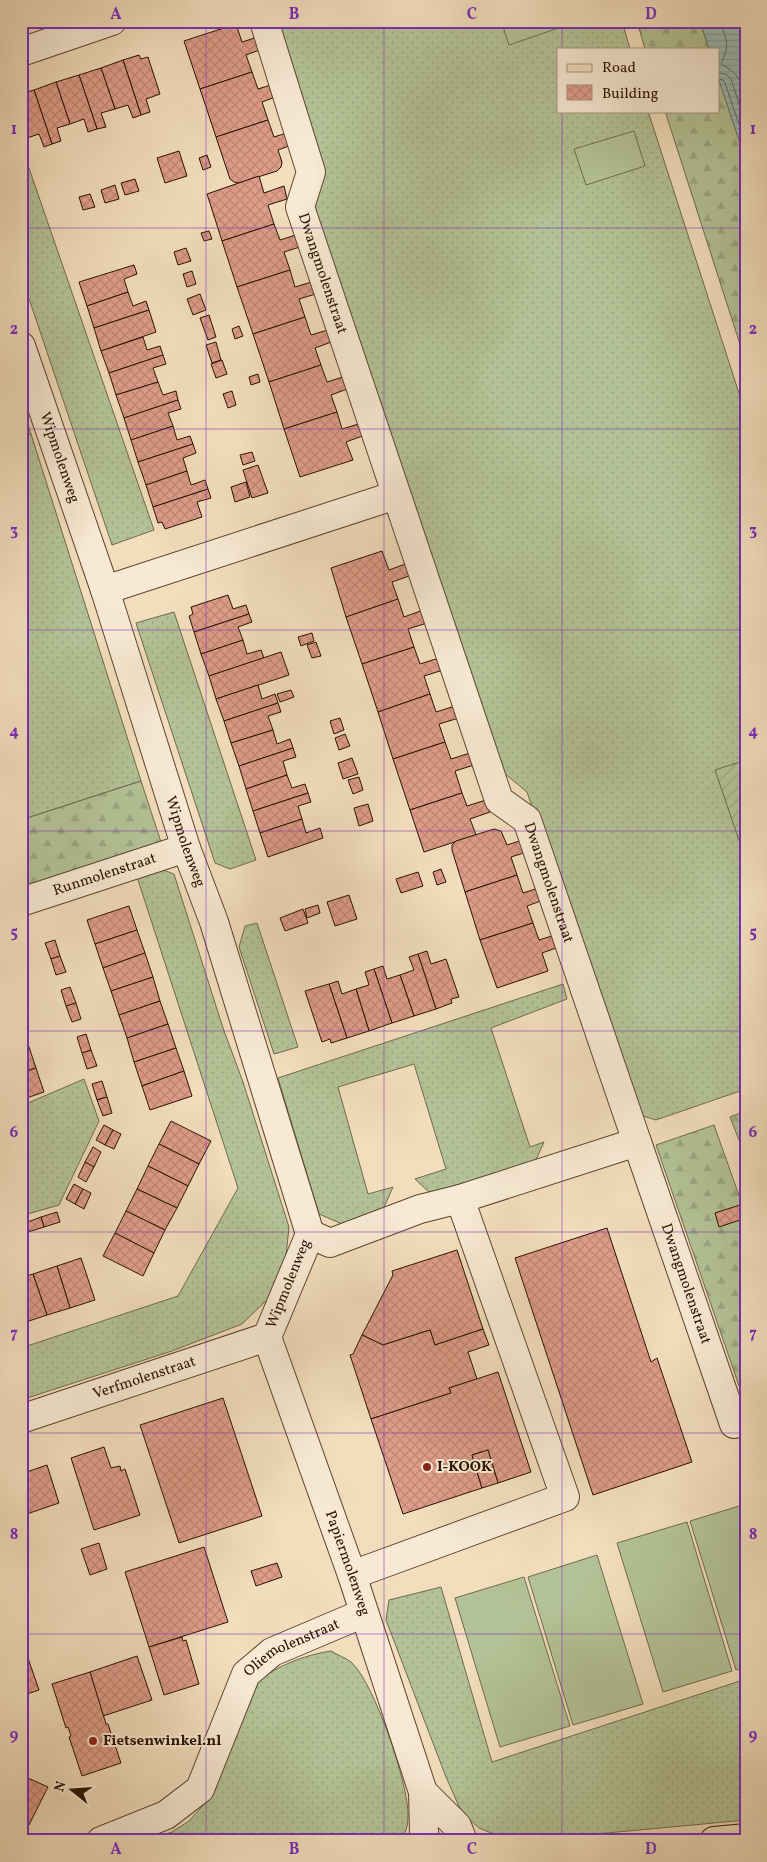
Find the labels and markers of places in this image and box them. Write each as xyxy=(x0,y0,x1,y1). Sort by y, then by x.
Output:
place label: I-KOOK xyxy=(437,1457,492,1478)
marker: I-KOOK xyxy=(421,1461,433,1473)
place label: Fietsenwinkel.nl xyxy=(103,1731,221,1752)
marker: Fietsenwinkel.nl xyxy=(87,1735,99,1747)

